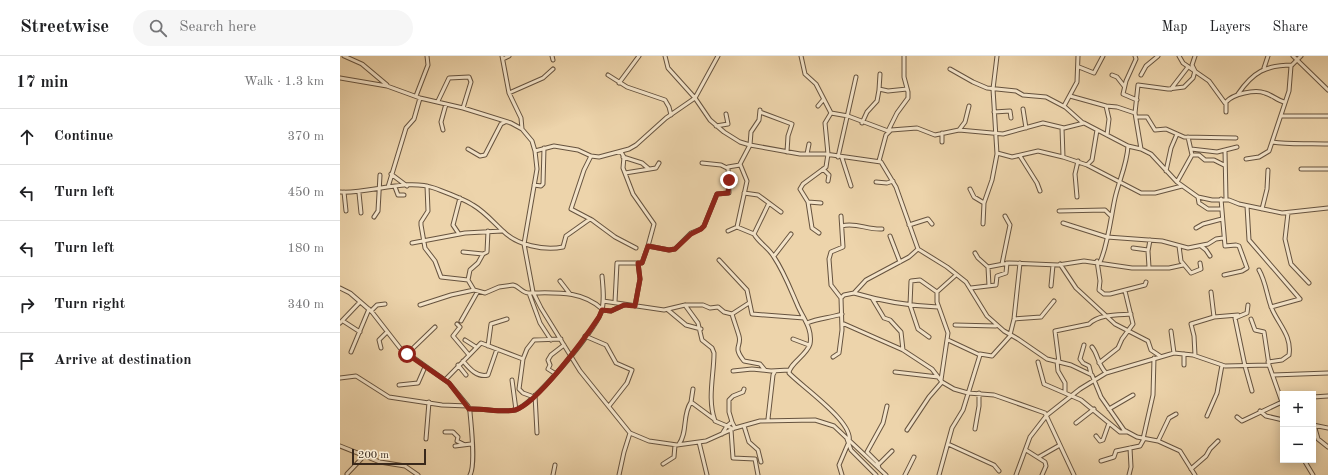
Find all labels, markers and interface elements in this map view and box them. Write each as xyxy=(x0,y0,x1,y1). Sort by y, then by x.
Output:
search box xyxy=(133,10,413,46)
icon: search xyxy=(147,17,169,39)
text: Streetwise xyxy=(20,18,109,37)
text: Search here xyxy=(179,20,256,35)
text: Map xyxy=(1162,20,1188,34)
text: Layers xyxy=(1210,20,1251,34)
text: Share xyxy=(1273,20,1308,34)
text: 17 min xyxy=(16,74,69,91)
text: Walk · 1.3 km xyxy=(244,75,324,88)
icon: ahead xyxy=(16,126,38,148)
text: Continue xyxy=(54,129,113,144)
text: 370 m xyxy=(287,130,324,143)
route end xyxy=(720,171,738,189)
icon: left xyxy=(16,182,38,204)
text: Turn left xyxy=(54,185,114,200)
text: 450 m xyxy=(287,186,324,199)
icon: left xyxy=(16,238,38,260)
text: Turn left xyxy=(54,241,114,256)
text: 180 m xyxy=(287,242,324,255)
icon: right xyxy=(16,294,38,316)
text: Turn right xyxy=(54,297,125,312)
text: 340 m xyxy=(287,298,324,311)
route start xyxy=(398,345,416,363)
icon: arrive xyxy=(16,350,38,372)
text: Arrive at destination xyxy=(54,353,192,368)
map controls xyxy=(1280,391,1316,463)
button: + xyxy=(1280,391,1316,427)
button: − xyxy=(1280,427,1316,463)
scale bar xyxy=(352,447,426,466)
text: 200 m xyxy=(358,450,389,461)

